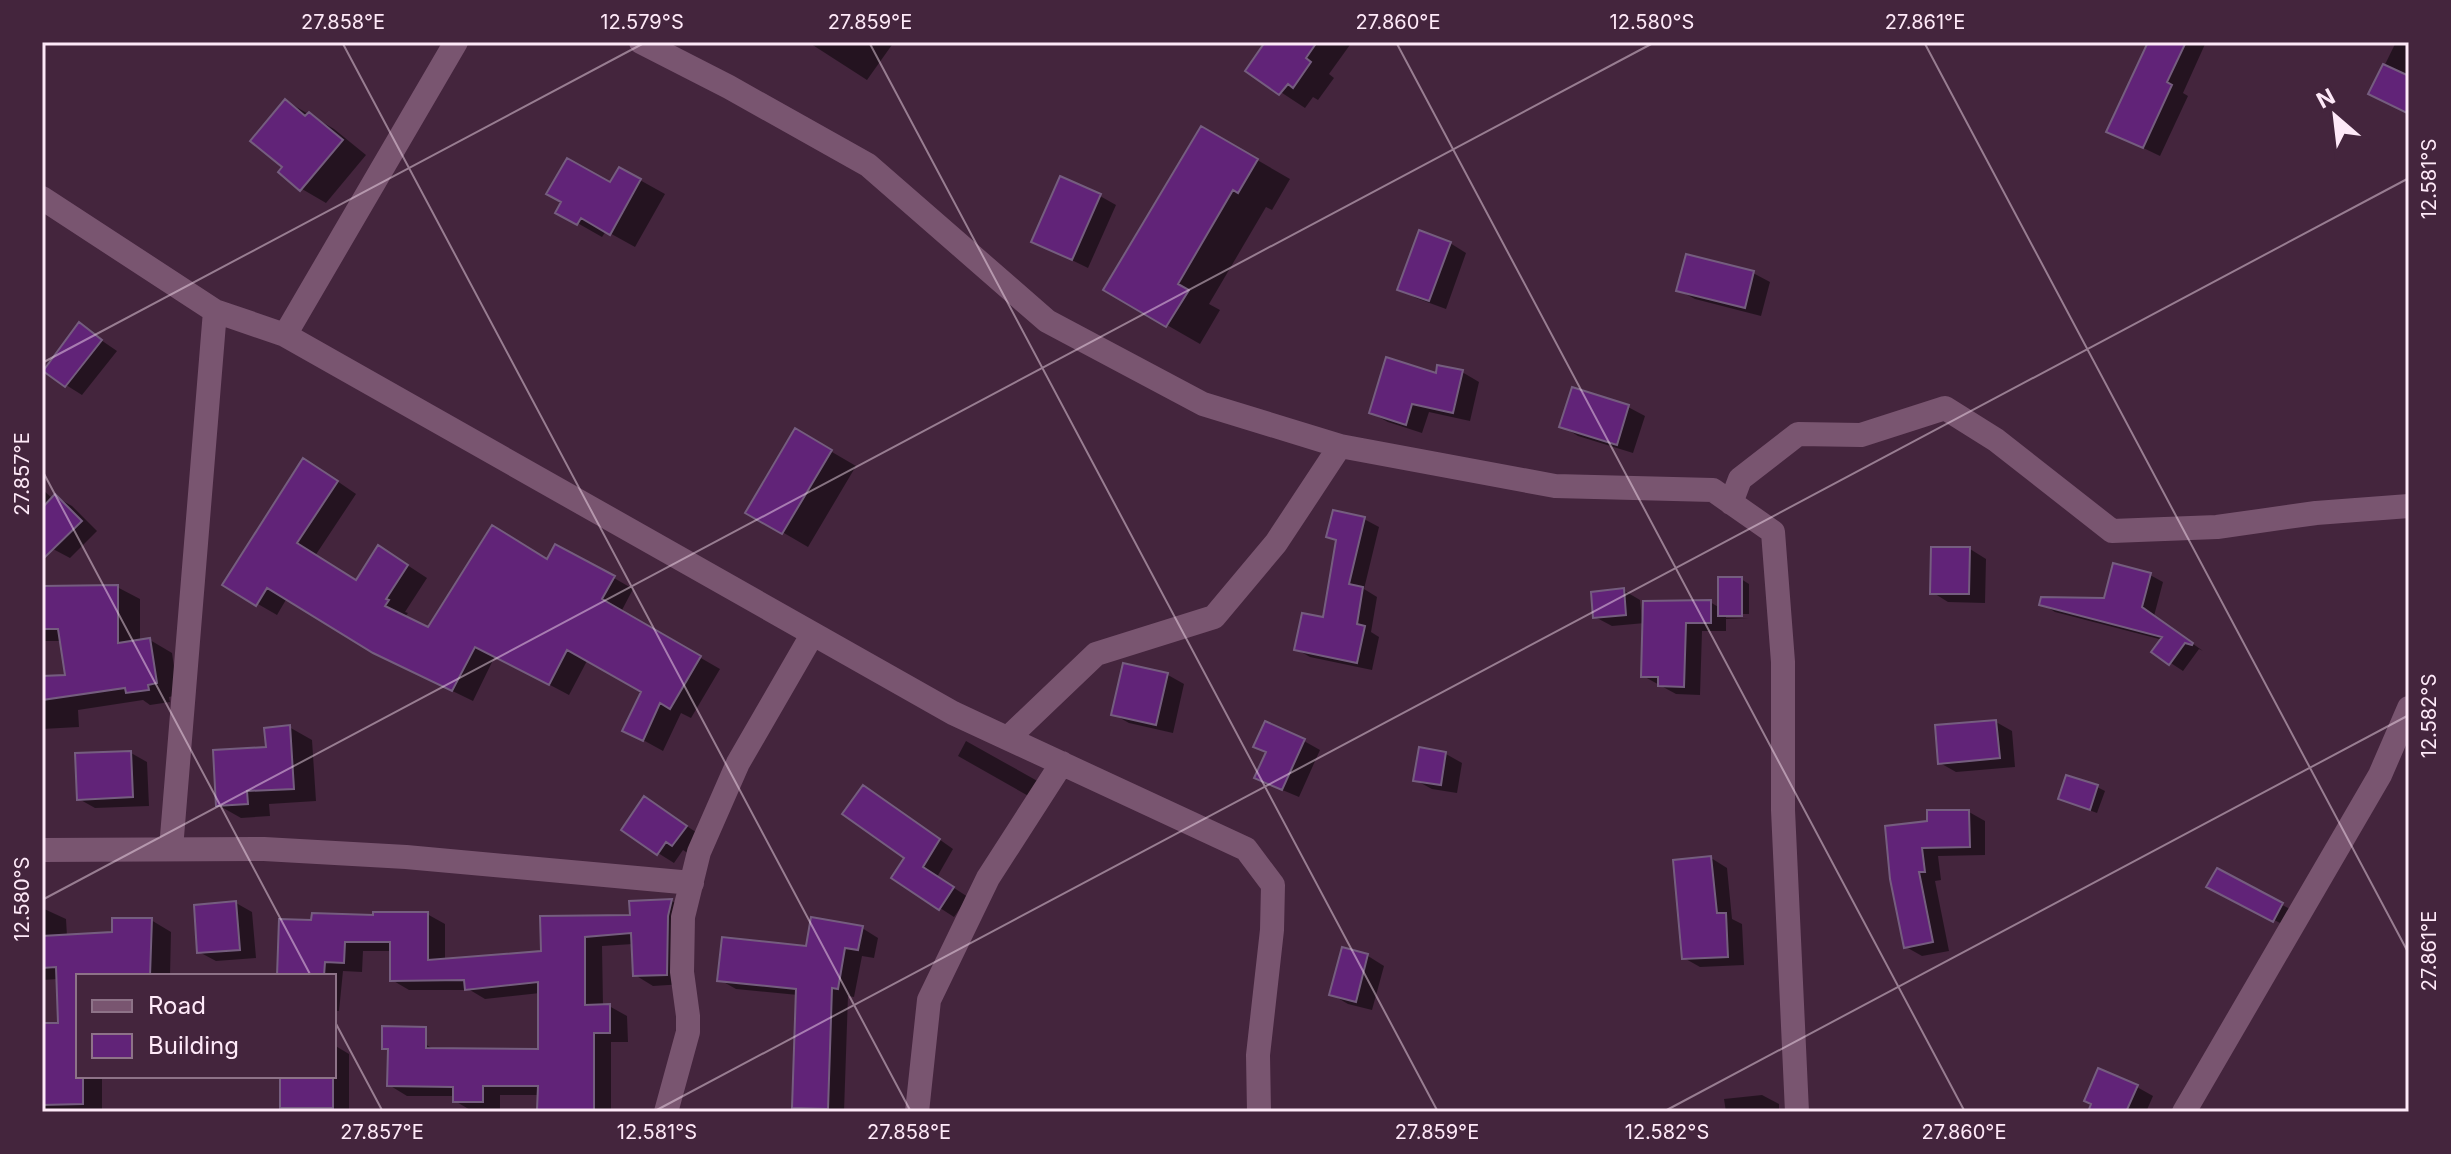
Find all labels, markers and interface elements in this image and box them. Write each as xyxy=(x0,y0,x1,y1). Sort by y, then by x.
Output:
text: 27.858°E xyxy=(301,10,385,34)
text: 12.579°S xyxy=(600,10,684,34)
text: 27.859°E xyxy=(828,10,912,34)
text: 27.860°E xyxy=(1356,10,1440,34)
text: 12.580°S xyxy=(1610,10,1694,34)
text: 27.861°E xyxy=(1885,10,1965,34)
north arrow xyxy=(2295,76,2375,156)
text: N xyxy=(2312,83,2339,114)
text: 12.581°S xyxy=(2417,139,2441,219)
text: 27.857°E xyxy=(10,432,34,516)
text: 12.582°S xyxy=(2417,674,2441,758)
text: 12.580°S xyxy=(10,857,34,941)
text: 27.861°E xyxy=(2417,911,2441,991)
legend xyxy=(76,974,336,1078)
text: Road xyxy=(148,991,206,1020)
text: Building xyxy=(148,1031,239,1060)
text: 27.857°E xyxy=(340,1120,424,1144)
text: 12.581°S xyxy=(617,1120,697,1144)
text: 27.858°E xyxy=(867,1120,951,1144)
text: 27.859°E xyxy=(1395,1120,1479,1144)
text: 12.582°S xyxy=(1625,1120,1709,1144)
text: 27.860°E xyxy=(1922,1120,2006,1144)

